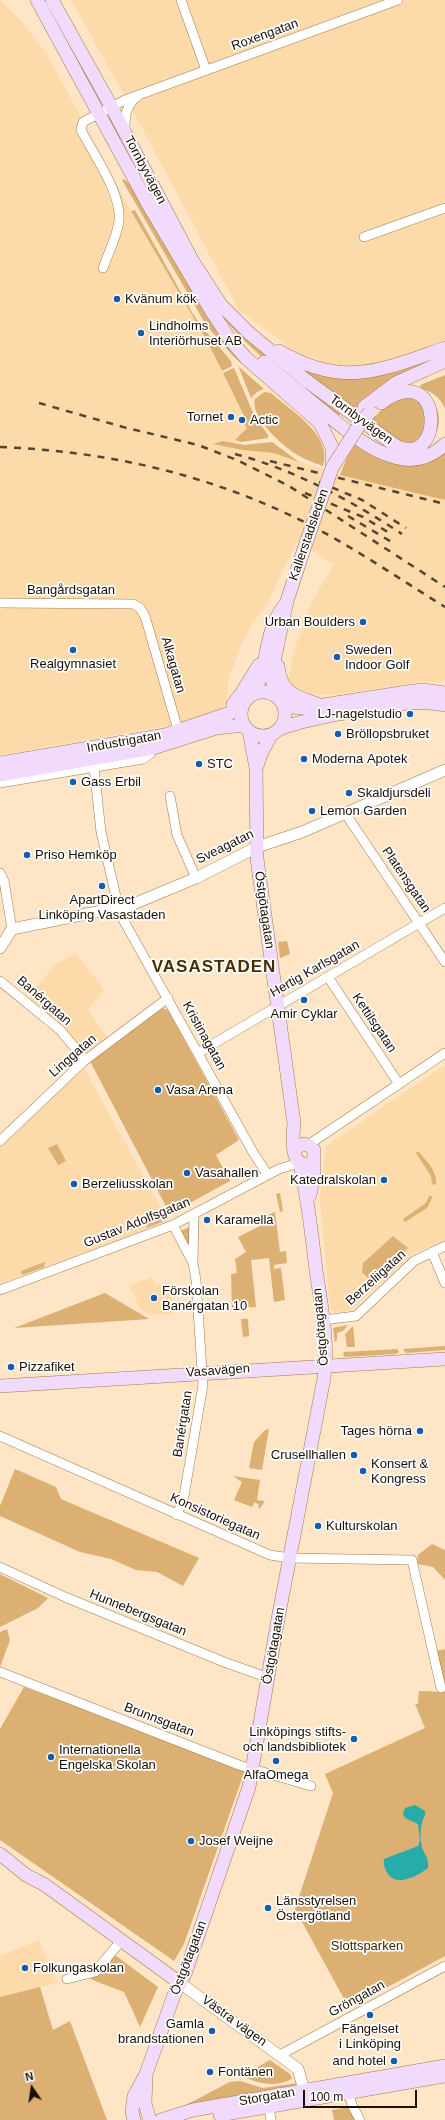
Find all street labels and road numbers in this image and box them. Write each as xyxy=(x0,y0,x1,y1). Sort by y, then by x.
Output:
street label: Roxengatan xyxy=(229,16,301,54)
street label: Tornbyvägen xyxy=(121,133,169,207)
street label: Tornbyvägen xyxy=(326,392,396,448)
street label: Kallerstadsleden xyxy=(286,487,332,583)
street label: Bangårdsgatan xyxy=(27,582,115,598)
street label: Alkagatan xyxy=(158,635,188,695)
street label: Industrigatan xyxy=(86,728,162,756)
street label: Sveagatan xyxy=(194,826,256,868)
street label: Platensgatan xyxy=(378,844,434,916)
street label: Östgötagatan xyxy=(251,870,277,950)
street label: Hertig Karlsgatan xyxy=(268,937,362,1001)
street label: Banérgatan xyxy=(14,973,74,1029)
street label: Kettilsgatan xyxy=(349,990,399,1056)
street label: Kristinagatan xyxy=(179,999,229,1073)
street label: Linggatan xyxy=(46,1031,100,1081)
street label: Gustav Adolfsgatan xyxy=(81,1195,193,1251)
street label: Berzeliigatan xyxy=(343,1247,409,1309)
street label: Östgötagatan xyxy=(310,1287,332,1367)
street label: Vasavägen xyxy=(185,1361,251,1381)
street label: Banérgatan xyxy=(170,1390,196,1458)
street label: Konsistoriegatan xyxy=(168,1490,262,1544)
street label: Hunnebergsgatan xyxy=(87,1586,189,1640)
street label: Östgötagatan xyxy=(260,1606,288,1686)
street label: Brunnsgatan xyxy=(122,1700,196,1740)
street label: Östgötagatan xyxy=(168,1919,210,1997)
street label: Gröngatan xyxy=(326,1977,388,2021)
street label: Västra vägen xyxy=(198,1992,270,2050)
street label: Storgatan xyxy=(238,2084,296,2110)

